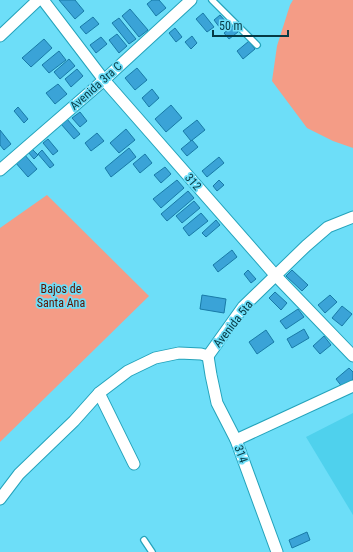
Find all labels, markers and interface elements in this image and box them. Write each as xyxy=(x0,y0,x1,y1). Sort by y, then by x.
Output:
scale bar xyxy=(213,12,288,38)
text: 50 m xyxy=(219,19,243,33)
street label: Avenida 3ra C xyxy=(67,59,125,113)
street label: 312 xyxy=(182,171,204,193)
park label: Bajos de Santa Ana xyxy=(37,282,85,310)
street label: Avenida 5ta xyxy=(210,298,256,350)
street label: 314 xyxy=(231,443,251,465)

